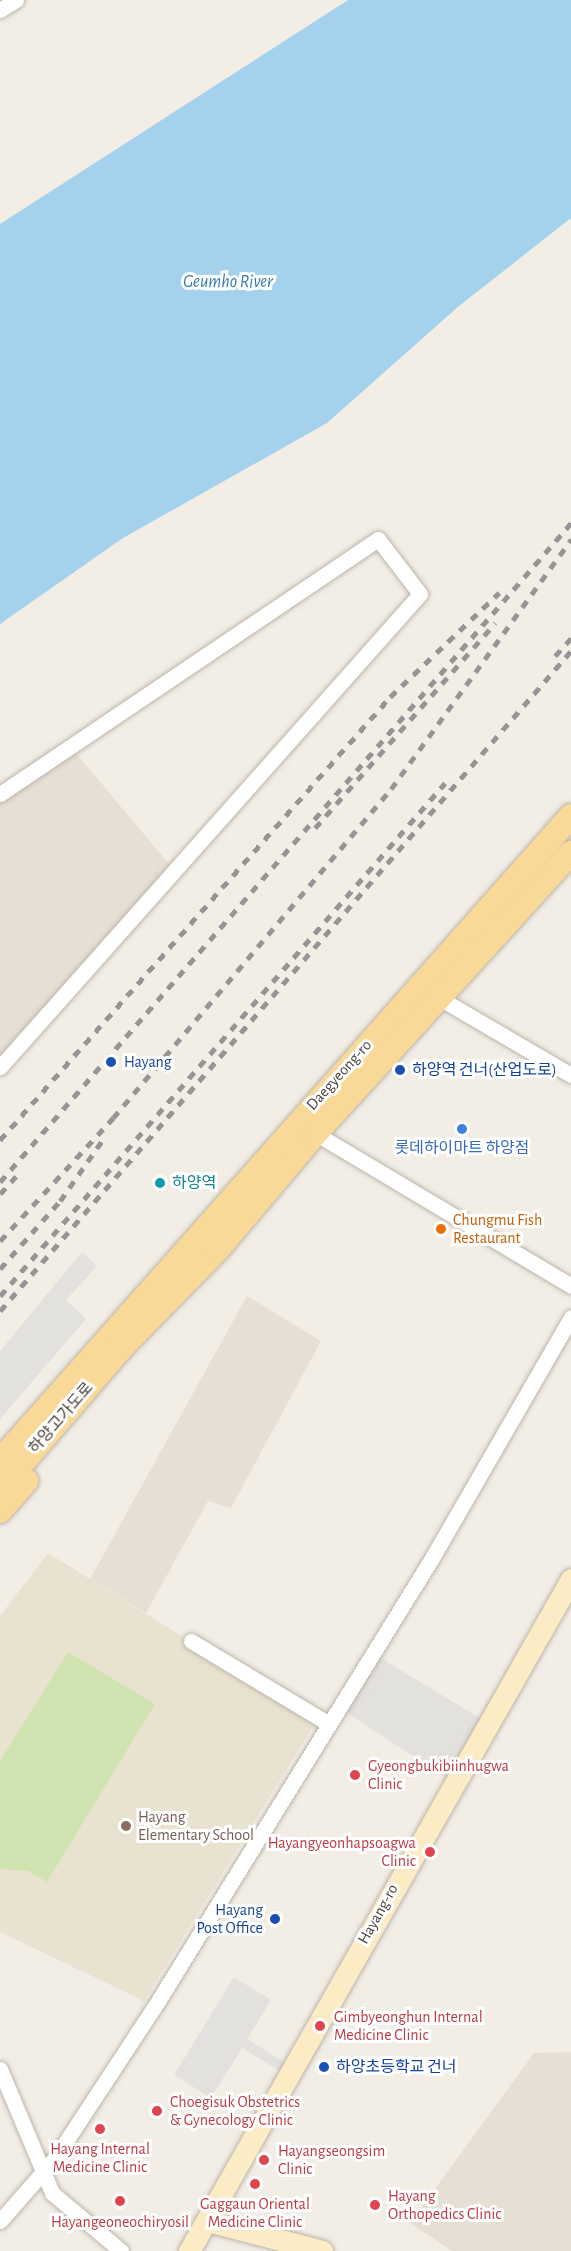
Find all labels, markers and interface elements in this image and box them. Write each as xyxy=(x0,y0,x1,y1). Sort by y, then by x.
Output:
water label: Geumho River xyxy=(183,271,273,293)
street label: Daegyeong-ro xyxy=(302,1036,376,1114)
place label: Hayang xyxy=(124,1052,172,1072)
marker: Hayang xyxy=(102,1053,120,1071)
place label: 하양역 건너(산업도로) xyxy=(412,1060,557,1080)
marker: 하양역 건너(산업도로) xyxy=(393,1063,407,1077)
marker: 롯데하이마트 하양점 xyxy=(455,1122,469,1136)
place label: 롯데하이마트 하양점 xyxy=(394,1138,530,1158)
place label: 하양역 xyxy=(172,1173,216,1193)
marker: 하양역 xyxy=(153,1176,167,1190)
place label: Chungmu Fish Restaurant xyxy=(453,1210,542,1248)
marker: Chungmu Fish Restaurant xyxy=(434,1222,448,1236)
street label: 하양고가도로 xyxy=(25,1378,97,1458)
place label: Gyeongbukibiinhugwa Clinic xyxy=(368,1756,509,1794)
marker: Gyeongbukibiinhugwa Clinic xyxy=(346,1766,364,1784)
place label: Hayang Elementary School xyxy=(138,1807,254,1845)
marker: Hayang Elementary School xyxy=(119,1819,133,1833)
place label: Hayangyeonhapsoagwa Clinic xyxy=(268,1833,416,1871)
marker: Hayangyeonhapsoagwa Clinic xyxy=(421,1843,439,1861)
street label: Hayang-ro xyxy=(354,1881,402,1947)
place label: Hayang Post Office xyxy=(196,1900,263,1938)
marker: Hayang Post Office xyxy=(268,1912,282,1926)
place label: Gimbyeonghun Internal Medicine Clinic xyxy=(334,2007,483,2045)
marker: Gimbyeonghun Internal Medicine Clinic xyxy=(311,2017,329,2035)
place label: 하양초등학교 건너 xyxy=(336,2057,456,2077)
marker: 하양초등학교 건너 xyxy=(317,2060,331,2074)
place label: Choegisuk Obstetrics & Gynecology Clinic xyxy=(170,2092,300,2130)
marker: Choegisuk Obstetrics & Gynecology Clinic xyxy=(148,2102,166,2120)
marker: Hayang Internal Medicine Clinic xyxy=(91,2120,109,2138)
place label: Hayang Internal Medicine Clinic xyxy=(50,2139,150,2177)
place label: Hayangseongsim Clinic xyxy=(278,2141,385,2179)
marker: Hayangseongsim Clinic xyxy=(255,2151,273,2169)
marker: Gaggaun Oriental Medicine Clinic xyxy=(246,2175,264,2193)
place label: Hayang Orthopedics Clinic xyxy=(388,2186,501,2224)
marker: Hayangeoneochiryosil xyxy=(111,2192,129,2210)
place label: Gaggaun Oriental Medicine Clinic xyxy=(200,2194,310,2232)
marker: Hayang Orthopedics Clinic xyxy=(366,2196,384,2214)
place label: Hayangeoneochiryosil xyxy=(51,2212,189,2232)

